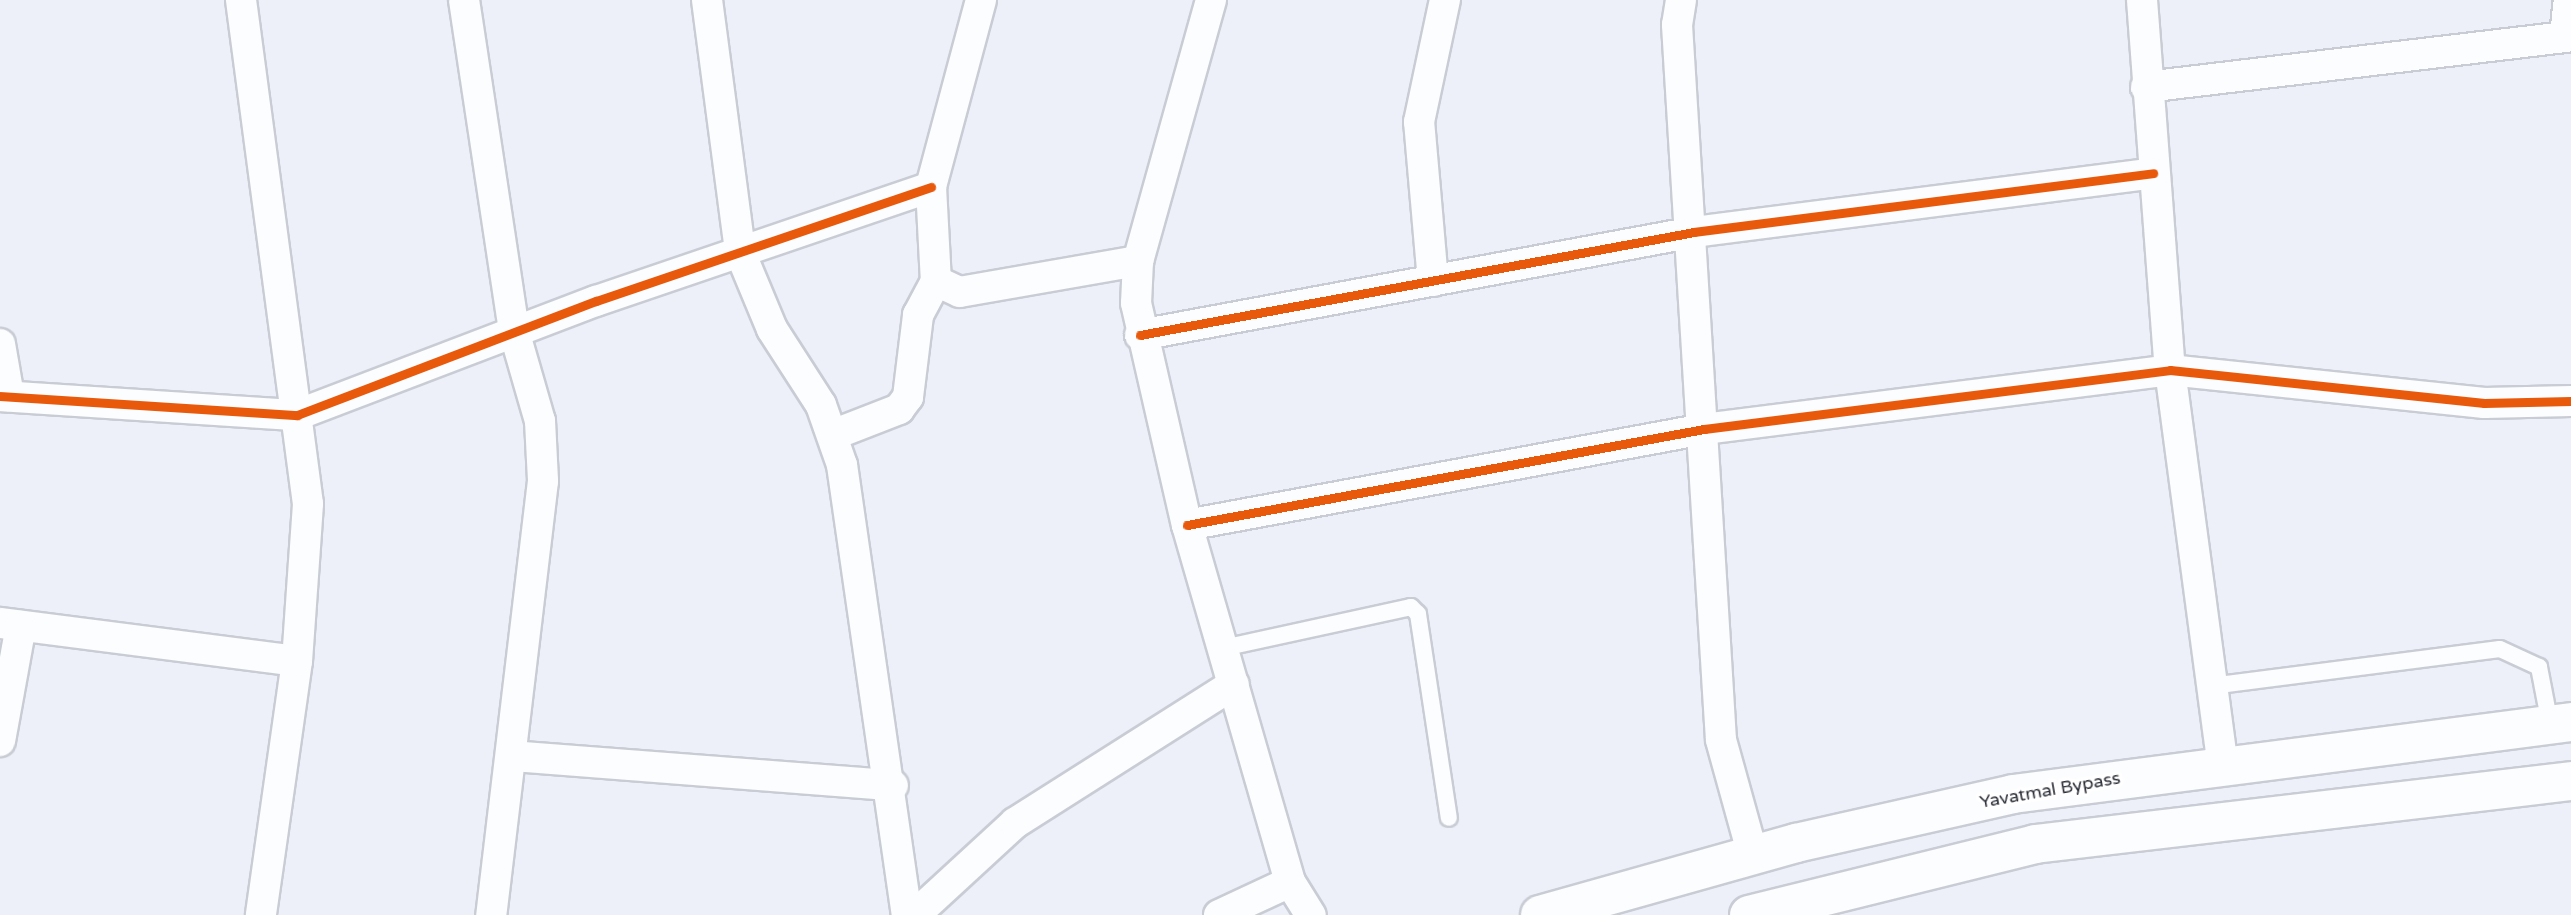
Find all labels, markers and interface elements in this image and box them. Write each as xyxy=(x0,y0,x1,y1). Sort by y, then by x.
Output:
street label: Yavatmal Bypass xyxy=(1978,767,2122,813)

